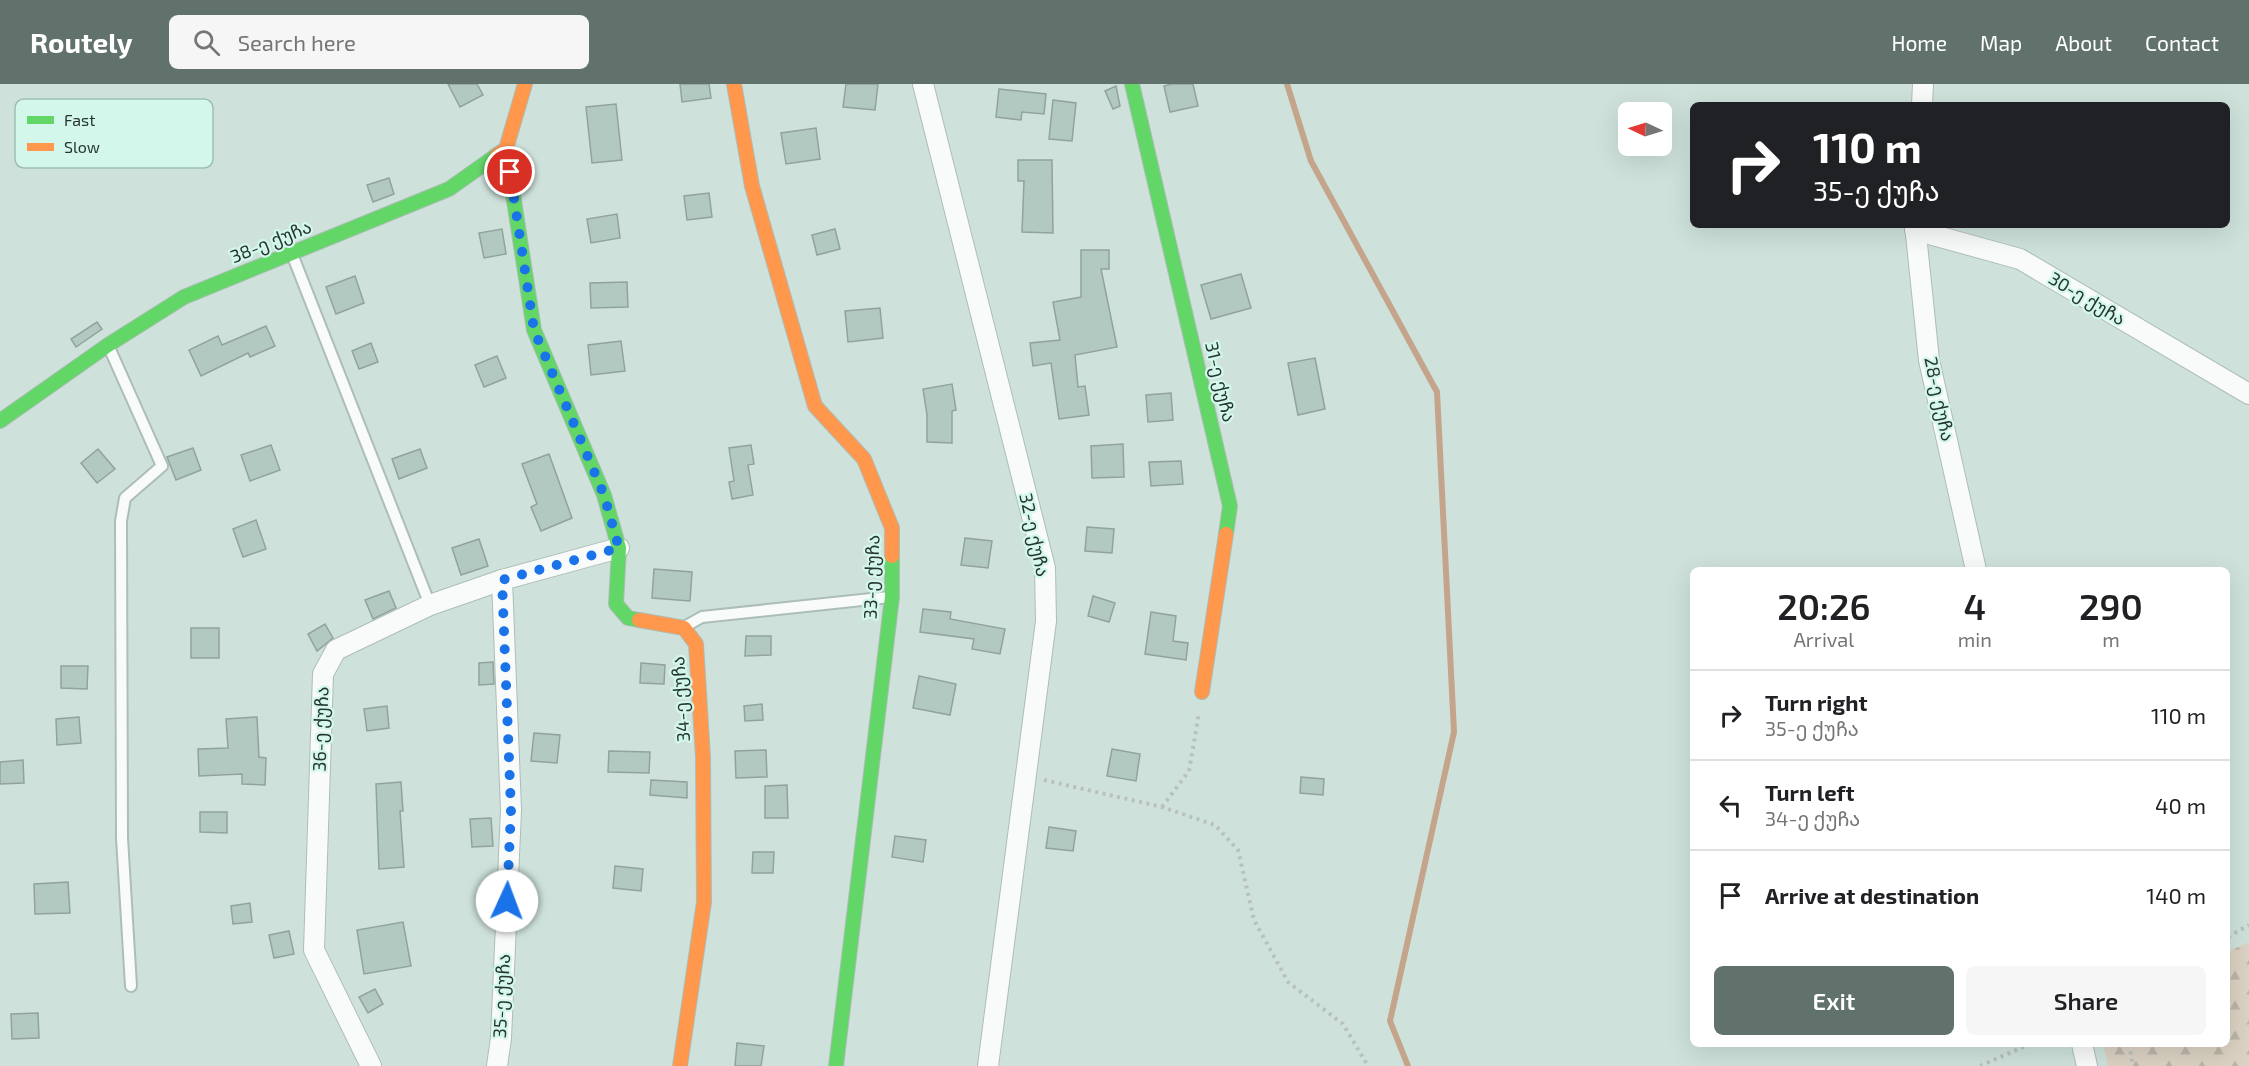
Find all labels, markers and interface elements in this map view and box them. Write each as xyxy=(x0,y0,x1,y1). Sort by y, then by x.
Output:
search box xyxy=(169,15,589,69)
text: Routely xyxy=(30,25,133,59)
icon: search xyxy=(190,26,223,59)
text: Search here xyxy=(238,29,356,55)
text: Home xyxy=(1891,30,1947,55)
text: Map xyxy=(1980,30,2022,55)
text: About xyxy=(2055,30,2112,55)
text: Contact xyxy=(2145,30,2219,55)
legend xyxy=(15,99,213,168)
north arrow xyxy=(1618,102,1672,156)
map controls xyxy=(1618,102,1672,156)
text: Fast xyxy=(64,110,95,129)
text: 110 m xyxy=(1813,121,1922,171)
icon: right xyxy=(1714,126,1792,204)
text: Slow xyxy=(64,137,100,156)
pin xyxy=(484,146,535,197)
icon: arrive xyxy=(493,155,526,188)
text: 35-ე ქუჩა xyxy=(1813,174,1940,206)
street label: 38-ე ქუჩა xyxy=(227,215,315,268)
street label: 30-ე ქუჩა xyxy=(2045,267,2130,330)
street label: 31-ე ქუჩა xyxy=(1200,339,1241,424)
street label: 28-ე ქუჩა xyxy=(1919,355,1960,443)
street label: 32-ე ქუჩა xyxy=(1014,491,1055,579)
street label: 33-ე ქუჩა xyxy=(859,534,884,620)
text: 20:26 xyxy=(1777,584,1871,627)
text: 4 xyxy=(1963,584,1986,627)
text: 290 xyxy=(2079,584,2143,627)
text: Arrival xyxy=(1793,627,1854,651)
text: min xyxy=(1958,627,1992,651)
text: m xyxy=(2102,627,2120,651)
street label: 34-ე ქუჩა xyxy=(666,655,695,743)
street label: 36-ე ქუჩა xyxy=(308,686,333,772)
text: Turn right xyxy=(1765,689,1867,715)
icon: right xyxy=(1714,699,1747,732)
text: 110 m xyxy=(2151,702,2206,728)
text: 35-ე ქუჩა xyxy=(1765,716,1859,740)
text: Turn left xyxy=(1765,779,1854,805)
icon: left xyxy=(1714,789,1747,822)
text: 40 m xyxy=(2155,792,2206,818)
text: 34-ე ქუჩა xyxy=(1765,806,1860,830)
position arrow xyxy=(475,869,539,933)
icon: arrive xyxy=(1714,879,1747,912)
text: Arrive at destination xyxy=(1765,882,1979,908)
text: 140 m xyxy=(2146,882,2206,908)
street label: 35-ე ქუჩა xyxy=(488,953,515,1039)
button: Exit xyxy=(1714,966,1954,1035)
button: Share xyxy=(1966,966,2206,1035)

